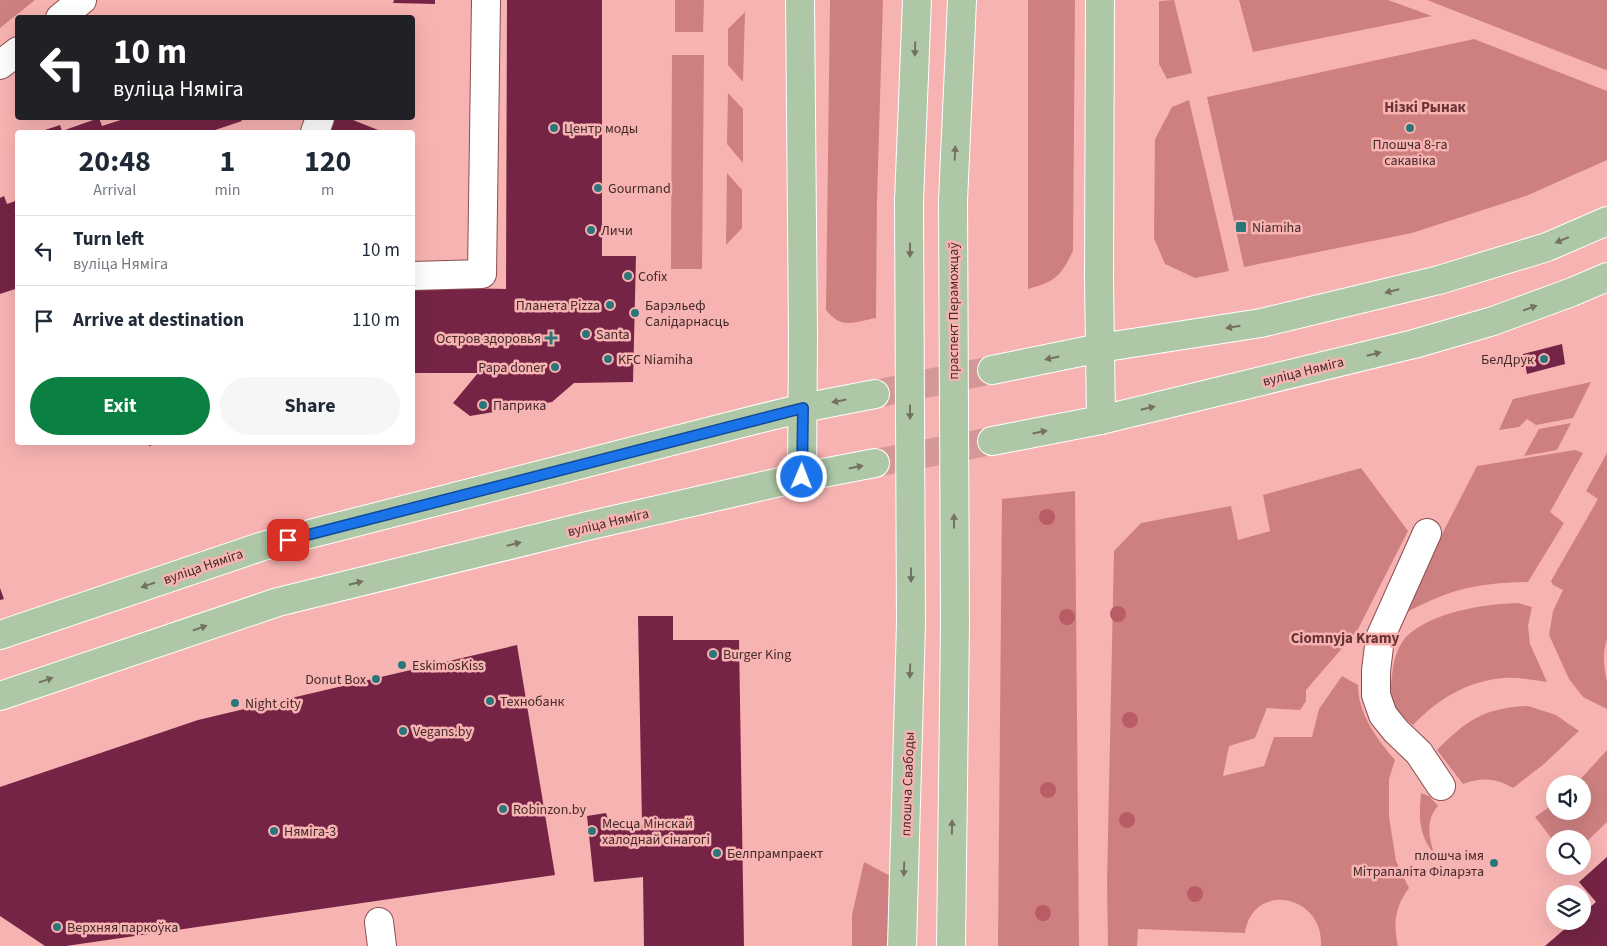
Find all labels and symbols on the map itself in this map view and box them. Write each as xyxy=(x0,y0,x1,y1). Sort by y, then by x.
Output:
one-way arrow xyxy=(911,41,919,57)
district label: Нізкі Рынак xyxy=(1384,97,1467,118)
place label: Центр моды xyxy=(564,119,638,139)
marker: Центр моды xyxy=(548,122,560,134)
marker: Плошча 8-га сакавіка xyxy=(1404,122,1416,134)
place label: Плошча 8-га сакавіка xyxy=(1372,135,1448,171)
one-way arrow xyxy=(951,144,959,160)
place label: Gourmand xyxy=(608,179,671,199)
marker: Gourmand xyxy=(592,182,604,194)
place label: Niamiha xyxy=(1252,218,1301,238)
marker: Niamiha xyxy=(1234,220,1248,234)
place label: Личи xyxy=(601,221,633,241)
marker: Личи xyxy=(585,224,597,236)
one-way arrow xyxy=(1555,237,1569,245)
one-way arrow xyxy=(906,242,914,258)
street label: праспект Пераможцаў xyxy=(944,242,964,380)
place label: Cofix xyxy=(638,267,668,287)
marker: Cofix xyxy=(622,270,634,282)
one-way arrow xyxy=(1384,287,1399,295)
place label: Планета Pizza xyxy=(516,296,600,316)
place label: Барэльеф Салідарнасць xyxy=(645,296,729,332)
marker: Планета Pizza xyxy=(604,299,616,311)
one-way arrow xyxy=(1523,304,1538,312)
marker: Барэльеф Салідарнасць xyxy=(629,307,641,319)
one-way arrow xyxy=(1225,324,1241,332)
place label: Santa xyxy=(596,325,630,345)
marker: Santa xyxy=(580,328,592,340)
place label: Остров здоровья xyxy=(436,329,541,349)
marker: Остров здоровья xyxy=(545,332,557,344)
place label: KFC Niamiha xyxy=(618,350,693,370)
one-way arrow xyxy=(1367,350,1382,358)
place label: БелДрук xyxy=(1481,350,1534,370)
street label: вуліца Няміга xyxy=(1261,352,1346,392)
marker: KFC Niamiha xyxy=(602,353,614,365)
marker: БелДрук xyxy=(1538,353,1550,365)
one-way arrow xyxy=(1044,354,1059,362)
place label: Papa doner xyxy=(478,358,545,378)
marker: Papa doner xyxy=(549,361,561,373)
place label: Паприка xyxy=(493,396,546,416)
one-way arrow xyxy=(831,397,847,405)
marker: Паприка xyxy=(477,399,489,411)
one-way arrow xyxy=(906,404,914,420)
one-way arrow xyxy=(1141,404,1156,412)
one-way arrow xyxy=(1032,427,1048,435)
position arrow xyxy=(775,450,827,502)
one-way arrow xyxy=(848,462,864,470)
street label: вуліца Няміга xyxy=(566,504,651,542)
one-way arrow xyxy=(950,513,958,529)
pin xyxy=(267,519,309,561)
one-way arrow xyxy=(506,540,521,548)
street label: вуліца Няміга xyxy=(161,544,246,590)
one-way arrow xyxy=(907,567,915,583)
one-way arrow xyxy=(349,578,364,586)
one-way arrow xyxy=(140,581,155,589)
one-way arrow xyxy=(193,624,208,632)
district label: Ciomnyja Kramy xyxy=(1291,628,1400,649)
place label: Burger King xyxy=(723,645,791,665)
marker: Burger King xyxy=(707,648,719,660)
place label: EskimosKiss xyxy=(412,656,484,676)
marker: EskimosKiss xyxy=(396,659,408,671)
one-way arrow xyxy=(905,664,913,680)
place label: Donut Box xyxy=(305,670,367,690)
marker: Donut Box xyxy=(370,673,382,685)
one-way arrow xyxy=(39,676,54,684)
place label: Технобанк xyxy=(500,692,565,712)
place label: Night city xyxy=(245,694,301,714)
marker: Технобанк xyxy=(484,695,496,707)
marker: Night city xyxy=(229,697,241,709)
place label: Vegans.by xyxy=(413,722,472,742)
marker: Vegans.by xyxy=(397,725,409,737)
street label: плошча Свабоды xyxy=(896,731,920,837)
place label: Robinzon.by xyxy=(513,800,586,820)
marker: Robinzon.by xyxy=(497,803,509,815)
place label: Месца Мінскай халоднай сінагогі xyxy=(602,814,710,850)
one-way arrow xyxy=(948,819,956,835)
place label: Няміга-3 xyxy=(284,822,336,842)
marker: Няміга-3 xyxy=(268,825,280,837)
marker: Месца Мінскай халоднай сінагогі xyxy=(586,825,598,837)
place label: Белпрампраект xyxy=(727,844,824,864)
place label: плошча імя Мітрапаліта Філарэта xyxy=(1353,846,1484,882)
marker: Белпрампраект xyxy=(711,847,723,859)
marker: плошча імя Мітрапаліта Філарэта xyxy=(1488,857,1500,869)
one-way arrow xyxy=(900,861,908,877)
place label: Верхняя паркоўка xyxy=(67,918,178,938)
marker: Верхняя паркоўка xyxy=(51,921,63,933)

